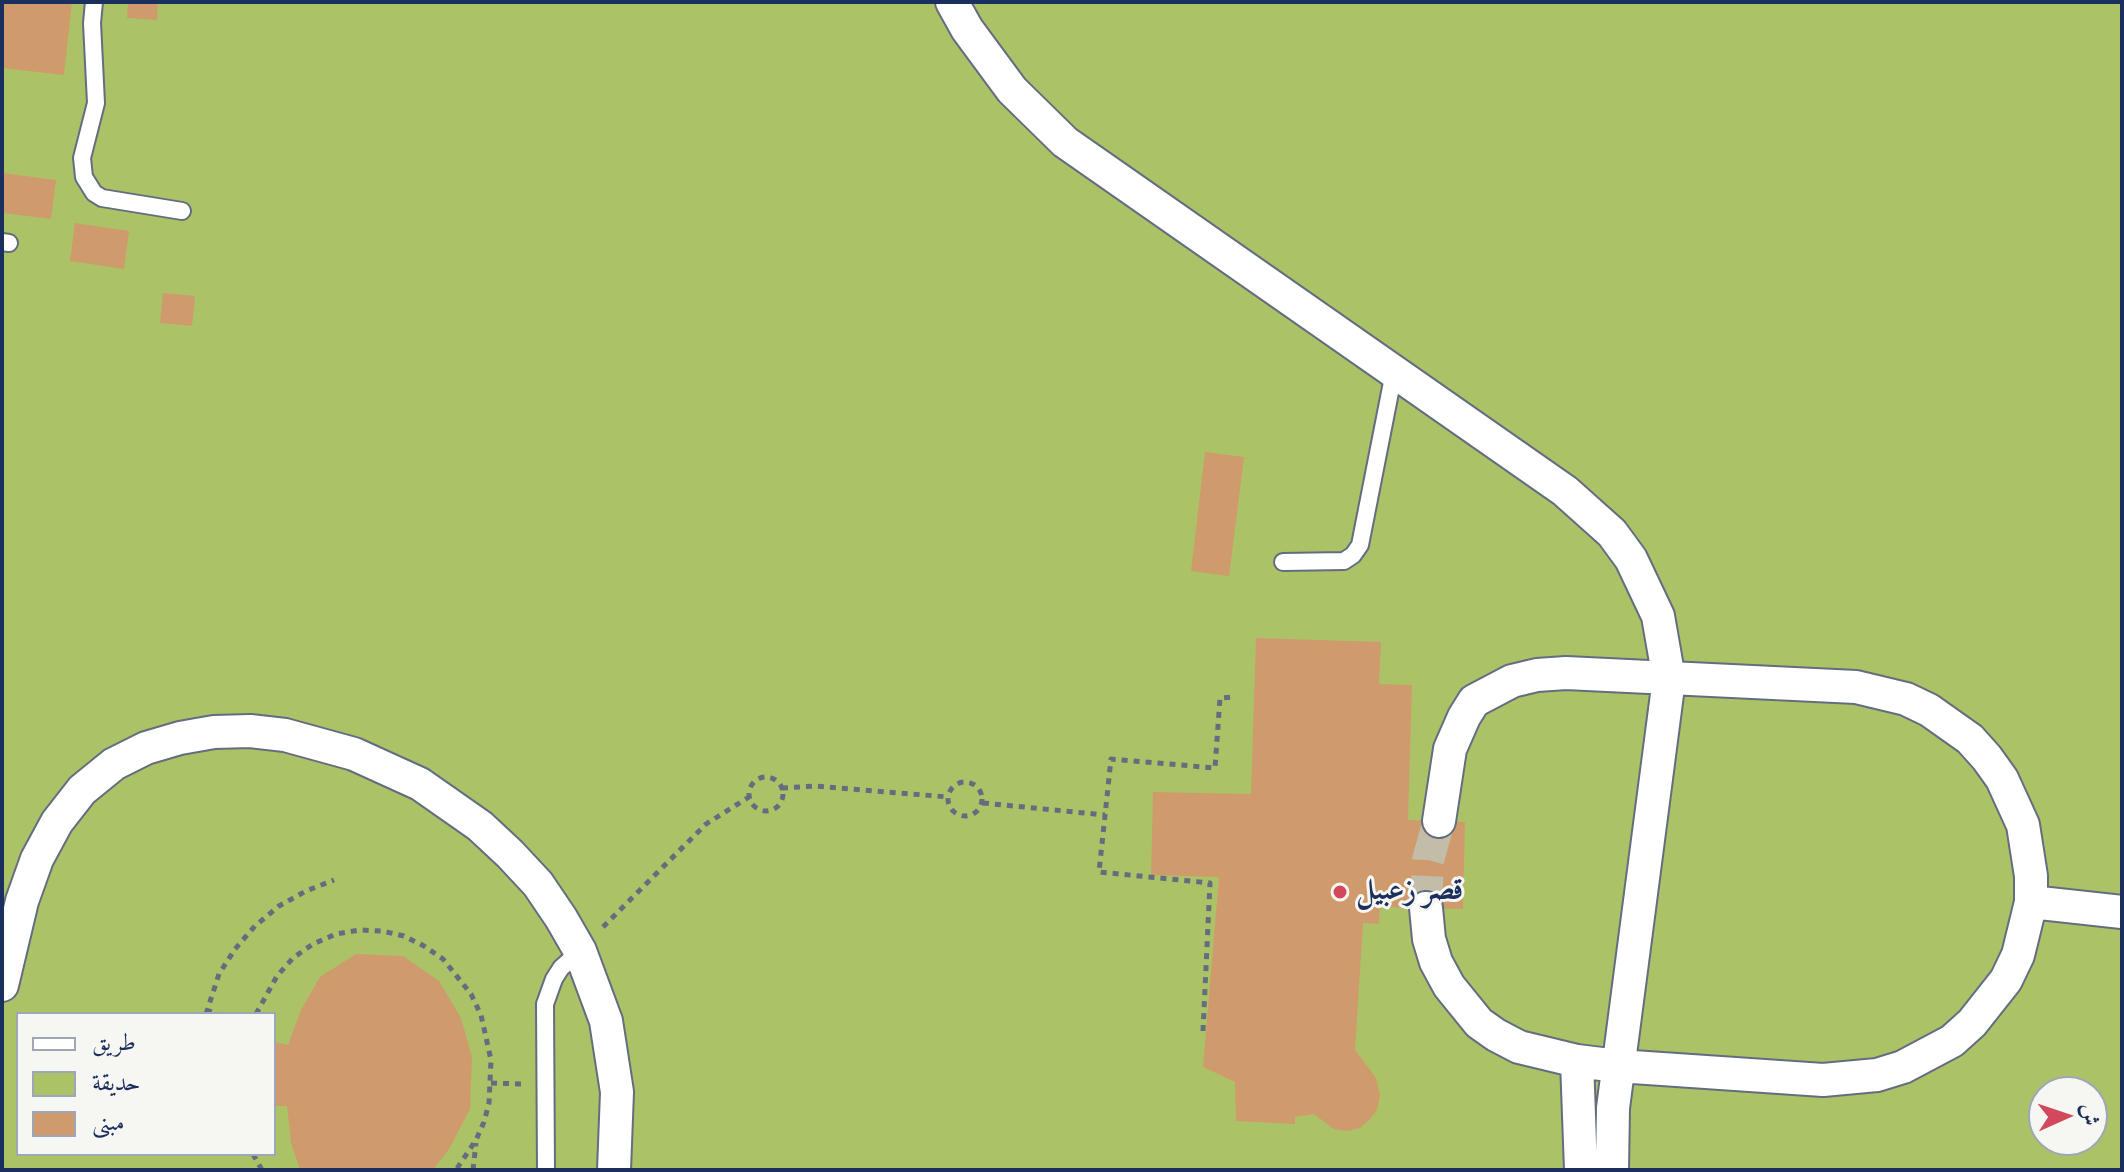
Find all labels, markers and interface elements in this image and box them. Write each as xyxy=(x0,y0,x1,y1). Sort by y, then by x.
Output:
place label: قصر زعبيل xyxy=(1356,874,1463,910)
marker: قصر زعبيل xyxy=(1331,883,1349,901)
legend xyxy=(16,1012,276,1156)
text: طريق xyxy=(92,1028,136,1056)
text: حديقة xyxy=(92,1068,141,1096)
north arrow xyxy=(2028,1076,2108,1156)
text: ش xyxy=(2076,1103,2104,1126)
text: مبنى xyxy=(92,1108,125,1136)

